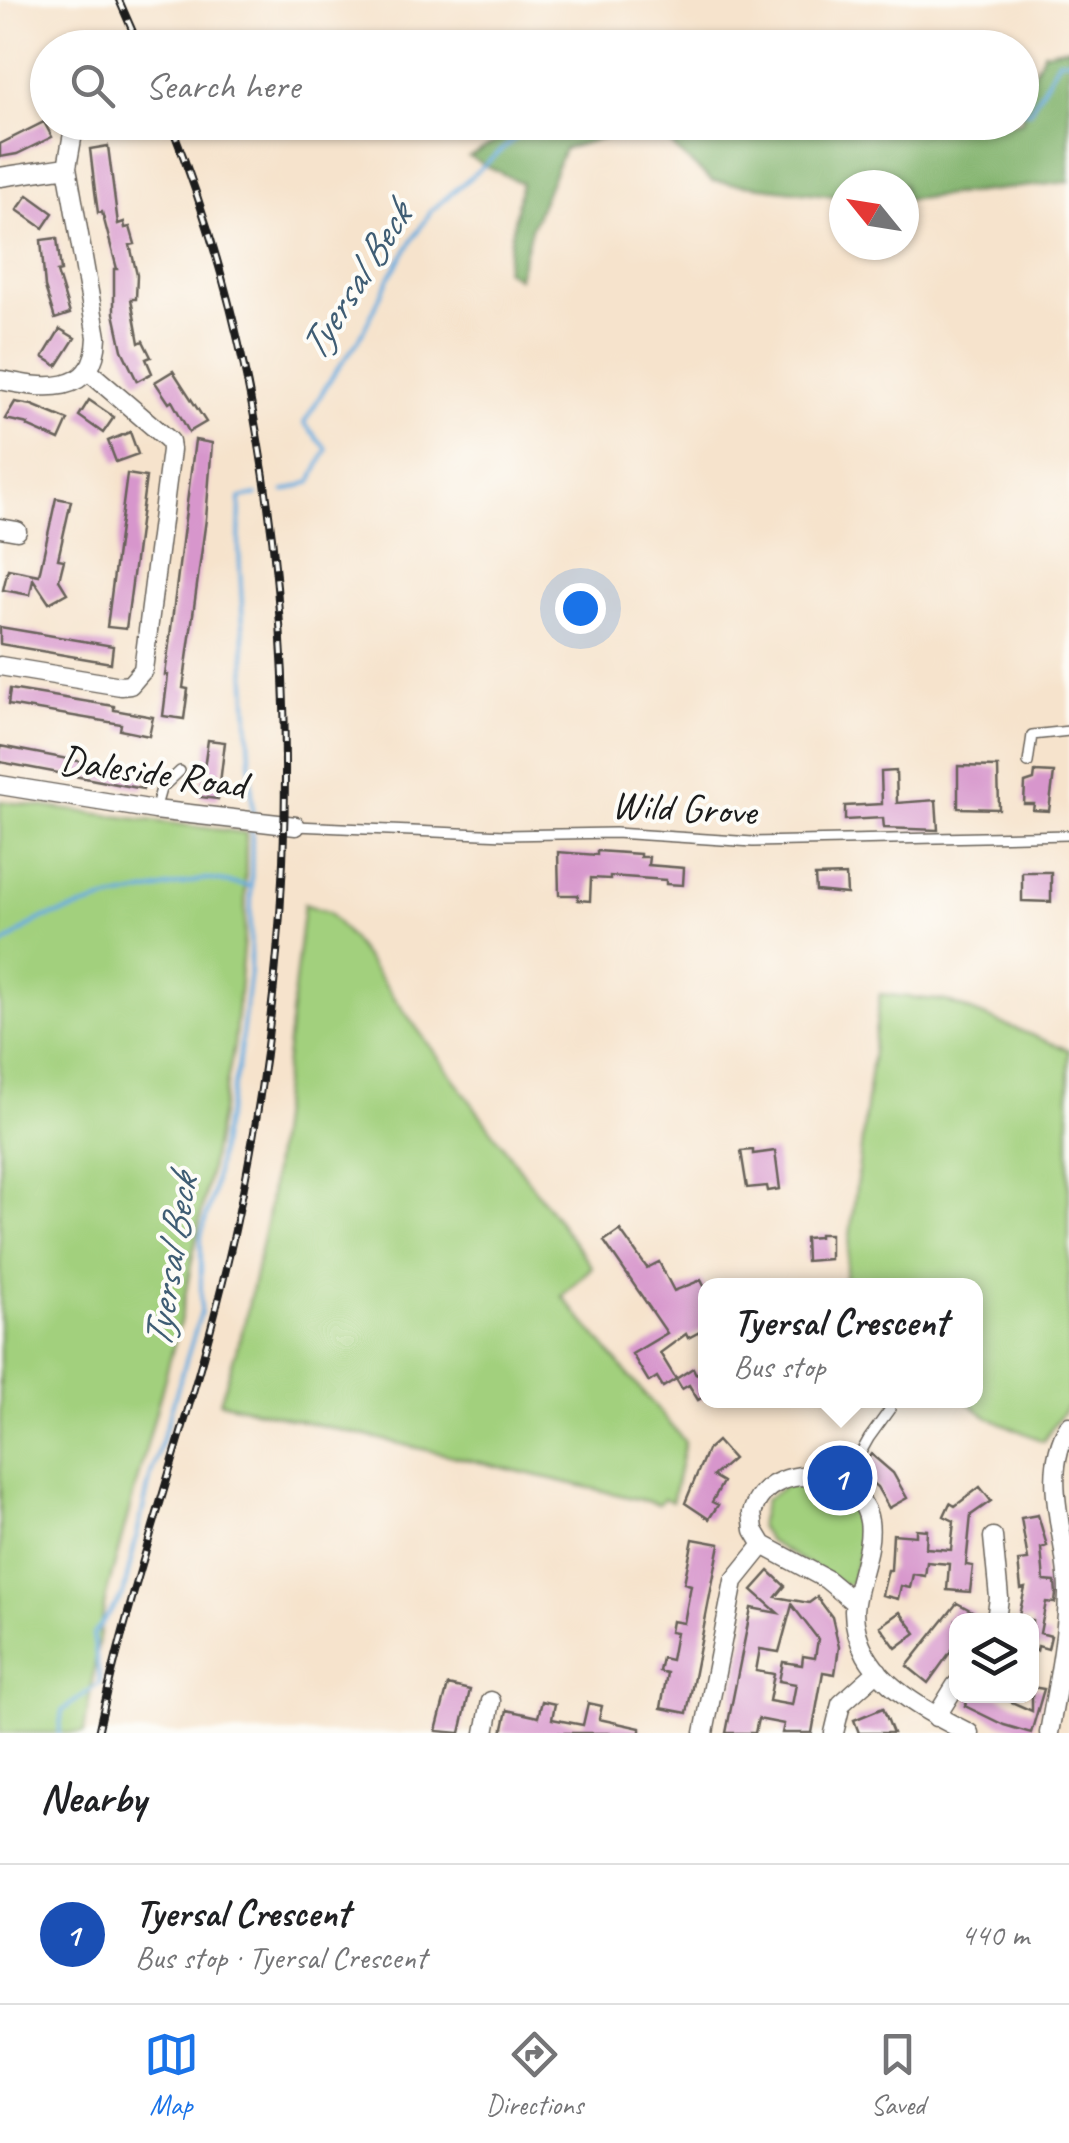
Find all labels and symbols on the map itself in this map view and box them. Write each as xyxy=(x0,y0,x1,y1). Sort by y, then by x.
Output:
north arrow xyxy=(829,170,919,260)
water label: Tyersal Beck xyxy=(286,187,428,370)
your location xyxy=(555,583,606,634)
street label: Daleside Road xyxy=(57,734,255,811)
street label: Wild Grove xyxy=(611,779,760,837)
water label: Tyersal Beck xyxy=(130,1164,211,1352)
pin: 1 xyxy=(808,1440,872,1516)

